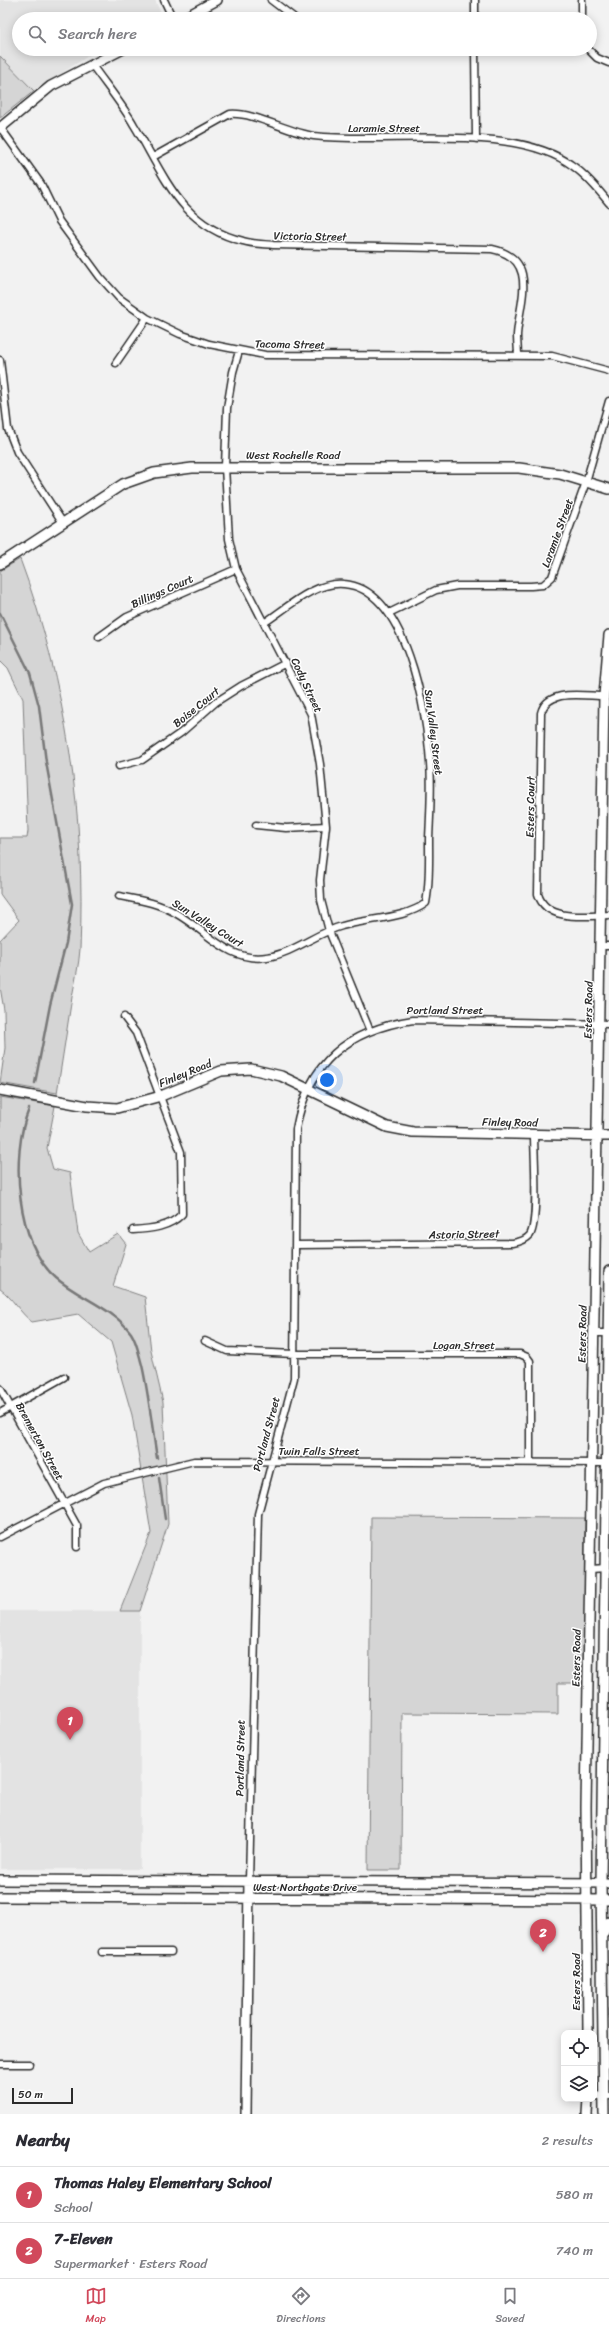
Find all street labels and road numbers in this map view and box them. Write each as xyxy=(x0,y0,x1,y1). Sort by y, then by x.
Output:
street label: Laramie Street xyxy=(348,119,420,138)
street label: Victoria Street xyxy=(273,226,347,247)
street label: Tacoma Street xyxy=(255,334,326,355)
street label: West Rochelle Road xyxy=(246,446,341,465)
street label: Laramie Street xyxy=(536,496,579,570)
street label: Billings Court xyxy=(128,569,197,614)
street label: Cody Street xyxy=(286,655,328,716)
street label: Boise Court xyxy=(169,682,225,732)
street label: Sun Valley Street xyxy=(419,688,448,776)
street label: Esters Court xyxy=(520,776,541,838)
street label: Sun Valley Court xyxy=(168,894,248,953)
street label: Esters Road xyxy=(578,980,599,1039)
street label: Portland Street xyxy=(407,1001,484,1020)
street label: Finley Road xyxy=(156,1054,216,1093)
street label: Finley Road xyxy=(482,1113,539,1133)
street label: Astoria Street xyxy=(428,1224,500,1245)
street label: Esters Road xyxy=(572,1304,593,1363)
street label: Logan Street xyxy=(433,1336,495,1355)
street label: Portland Street xyxy=(247,1394,286,1474)
street label: Bremerton Street xyxy=(10,1399,69,1484)
street label: Twin Falls Street xyxy=(278,1442,360,1461)
street label: Esters Road xyxy=(566,1628,587,1687)
street label: Portland Street xyxy=(230,1719,251,1797)
street label: West Northgate Drive xyxy=(253,1878,358,1897)
street label: Esters Road xyxy=(567,1952,586,2011)

